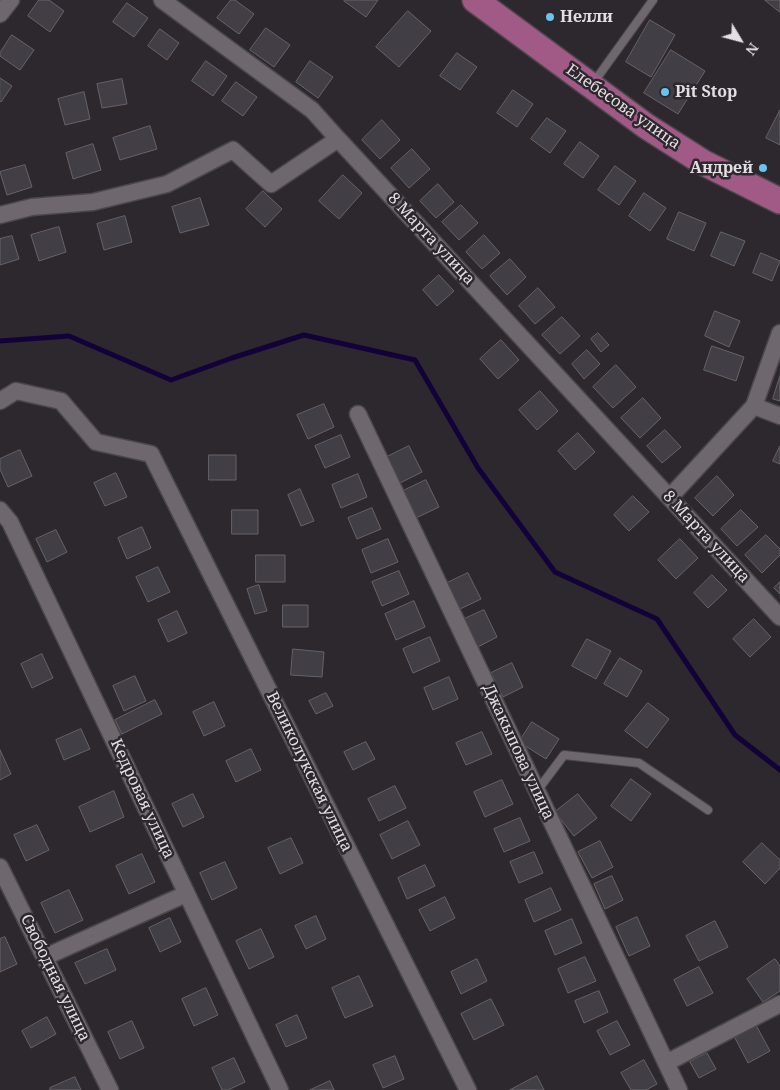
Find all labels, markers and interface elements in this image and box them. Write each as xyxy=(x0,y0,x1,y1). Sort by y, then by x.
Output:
place label: Нелли xyxy=(560,7,613,27)
marker: Нелли xyxy=(544,11,556,23)
north arrow xyxy=(715,15,765,65)
text: N xyxy=(741,39,763,59)
street label: Елебесова улица xyxy=(562,60,684,154)
place label: Pit Stop xyxy=(675,82,737,102)
marker: Pit Stop xyxy=(659,86,671,98)
place label: Андрей xyxy=(690,158,753,178)
marker: Андрей xyxy=(757,162,769,174)
street label: 8 Марта улица xyxy=(383,189,479,289)
street label: 8 Марта улица xyxy=(658,487,754,587)
street label: Джакыпова улица xyxy=(478,681,558,823)
street label: Великолукская улица xyxy=(262,689,356,855)
street label: Кедровая улица xyxy=(106,736,178,862)
street label: Свободная улица xyxy=(16,911,94,1045)

